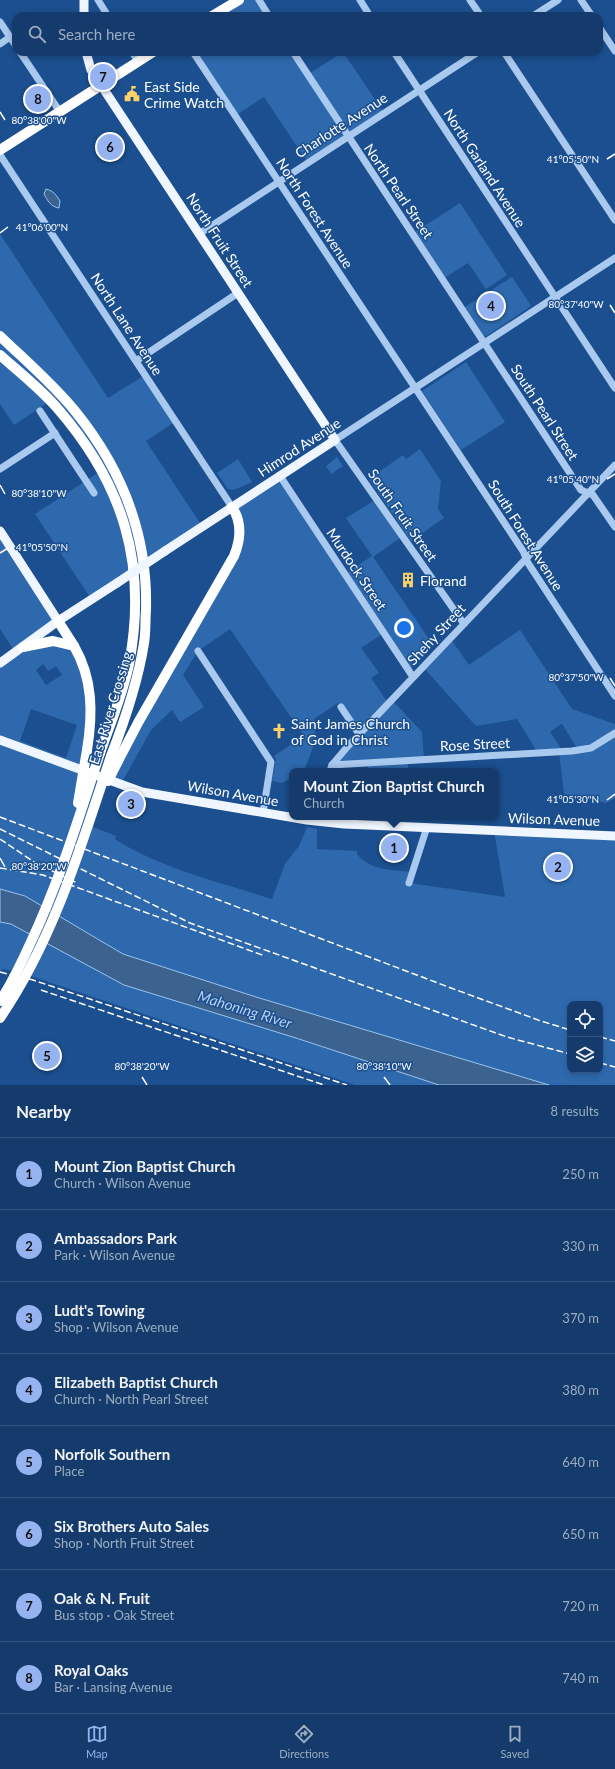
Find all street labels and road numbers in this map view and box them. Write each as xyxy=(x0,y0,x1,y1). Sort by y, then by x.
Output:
street label: Charlotte Avenue xyxy=(292,89,390,161)
street label: North Garland Avenue xyxy=(440,106,530,230)
street label: North Pearl Street xyxy=(361,140,437,242)
street label: North Forest Avenue xyxy=(273,155,357,271)
street label: North Fruit Street xyxy=(183,190,257,290)
street label: North Lane Avenue xyxy=(88,270,166,378)
street label: South Pearl Street xyxy=(508,361,582,463)
street label: Himrod Avenue xyxy=(254,414,344,480)
street label: South Fruit Street xyxy=(365,466,441,564)
street label: South Forest Avenue xyxy=(485,476,567,594)
street label: Murdock Street xyxy=(323,525,391,613)
street label: Shehy Street xyxy=(403,600,469,668)
street label: East River Crossing xyxy=(85,650,135,766)
street label: Rose Street xyxy=(440,734,510,754)
street label: Wilson Avenue xyxy=(186,777,280,809)
street label: Wilson Avenue xyxy=(508,809,600,829)

